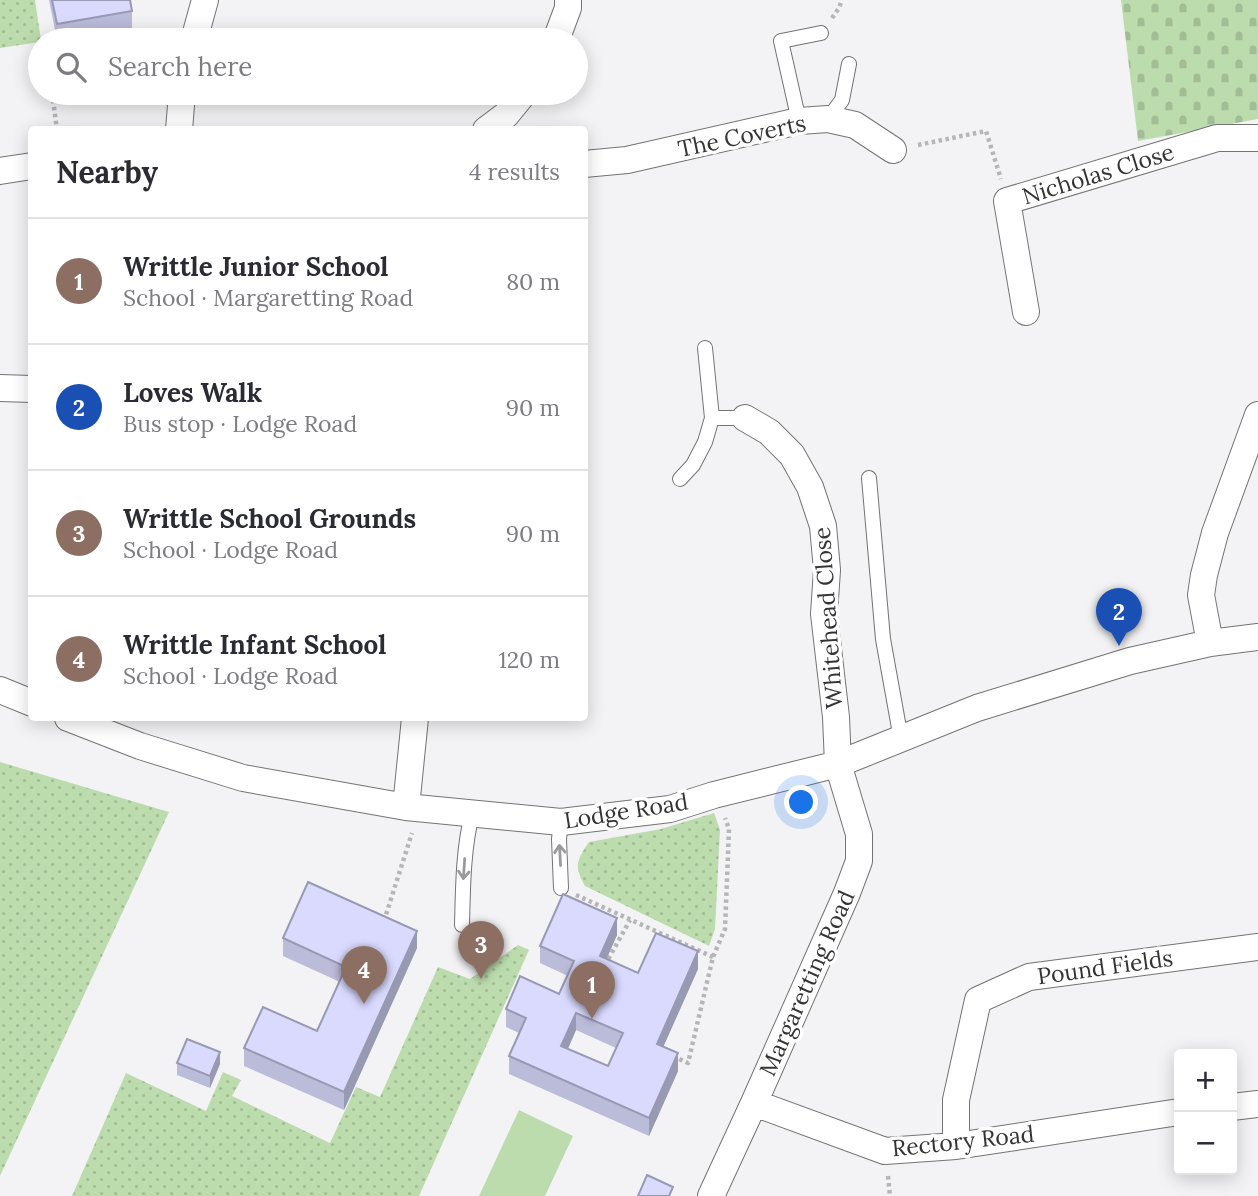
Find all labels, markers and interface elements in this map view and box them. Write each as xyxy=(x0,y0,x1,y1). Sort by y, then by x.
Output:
search box xyxy=(28,28,588,105)
icon: search xyxy=(52,48,90,86)
text: Search here xyxy=(108,50,252,83)
street label: The Coverts xyxy=(675,108,809,163)
street label: Nicholas Close xyxy=(1018,137,1177,210)
text: Nearby xyxy=(56,153,158,191)
text: 4 results xyxy=(469,157,560,186)
text: Writtle Junior School xyxy=(123,250,388,283)
text: 1 xyxy=(74,267,84,296)
text: 80 m xyxy=(506,267,560,296)
text: School · Margaretting Road xyxy=(123,283,413,312)
text: Loves Walk xyxy=(123,376,262,409)
text: 2 xyxy=(73,393,85,422)
text: 90 m xyxy=(506,393,560,422)
text: Bus stop · Lodge Road xyxy=(123,409,357,438)
text: Writtle School Grounds xyxy=(123,502,416,535)
text: 3 xyxy=(73,519,85,548)
text: 90 m xyxy=(506,519,560,548)
street label: Whitehead Close xyxy=(807,526,848,710)
text: School · Lodge Road xyxy=(123,535,338,564)
pin: 2 xyxy=(1096,588,1142,646)
text: Writtle Infant School xyxy=(123,628,386,661)
text: 4 xyxy=(73,645,85,674)
text: 120 m xyxy=(498,645,560,674)
text: School · Lodge Road xyxy=(123,661,338,690)
your location xyxy=(784,785,818,819)
street label: Lodge Road xyxy=(562,786,690,835)
one-way arrow xyxy=(553,844,566,867)
one-way arrow xyxy=(457,857,470,880)
street label: Margaretting Road xyxy=(753,885,861,1080)
pin: 3 xyxy=(458,921,504,979)
street label: Pound Fields xyxy=(1035,943,1175,990)
pin: 4 xyxy=(341,946,387,1004)
pin: 1 xyxy=(569,961,615,1019)
map controls xyxy=(1174,1049,1237,1175)
button: + xyxy=(1174,1049,1237,1112)
button: − xyxy=(1174,1112,1237,1175)
street label: Rectory Road xyxy=(890,1119,1036,1162)

